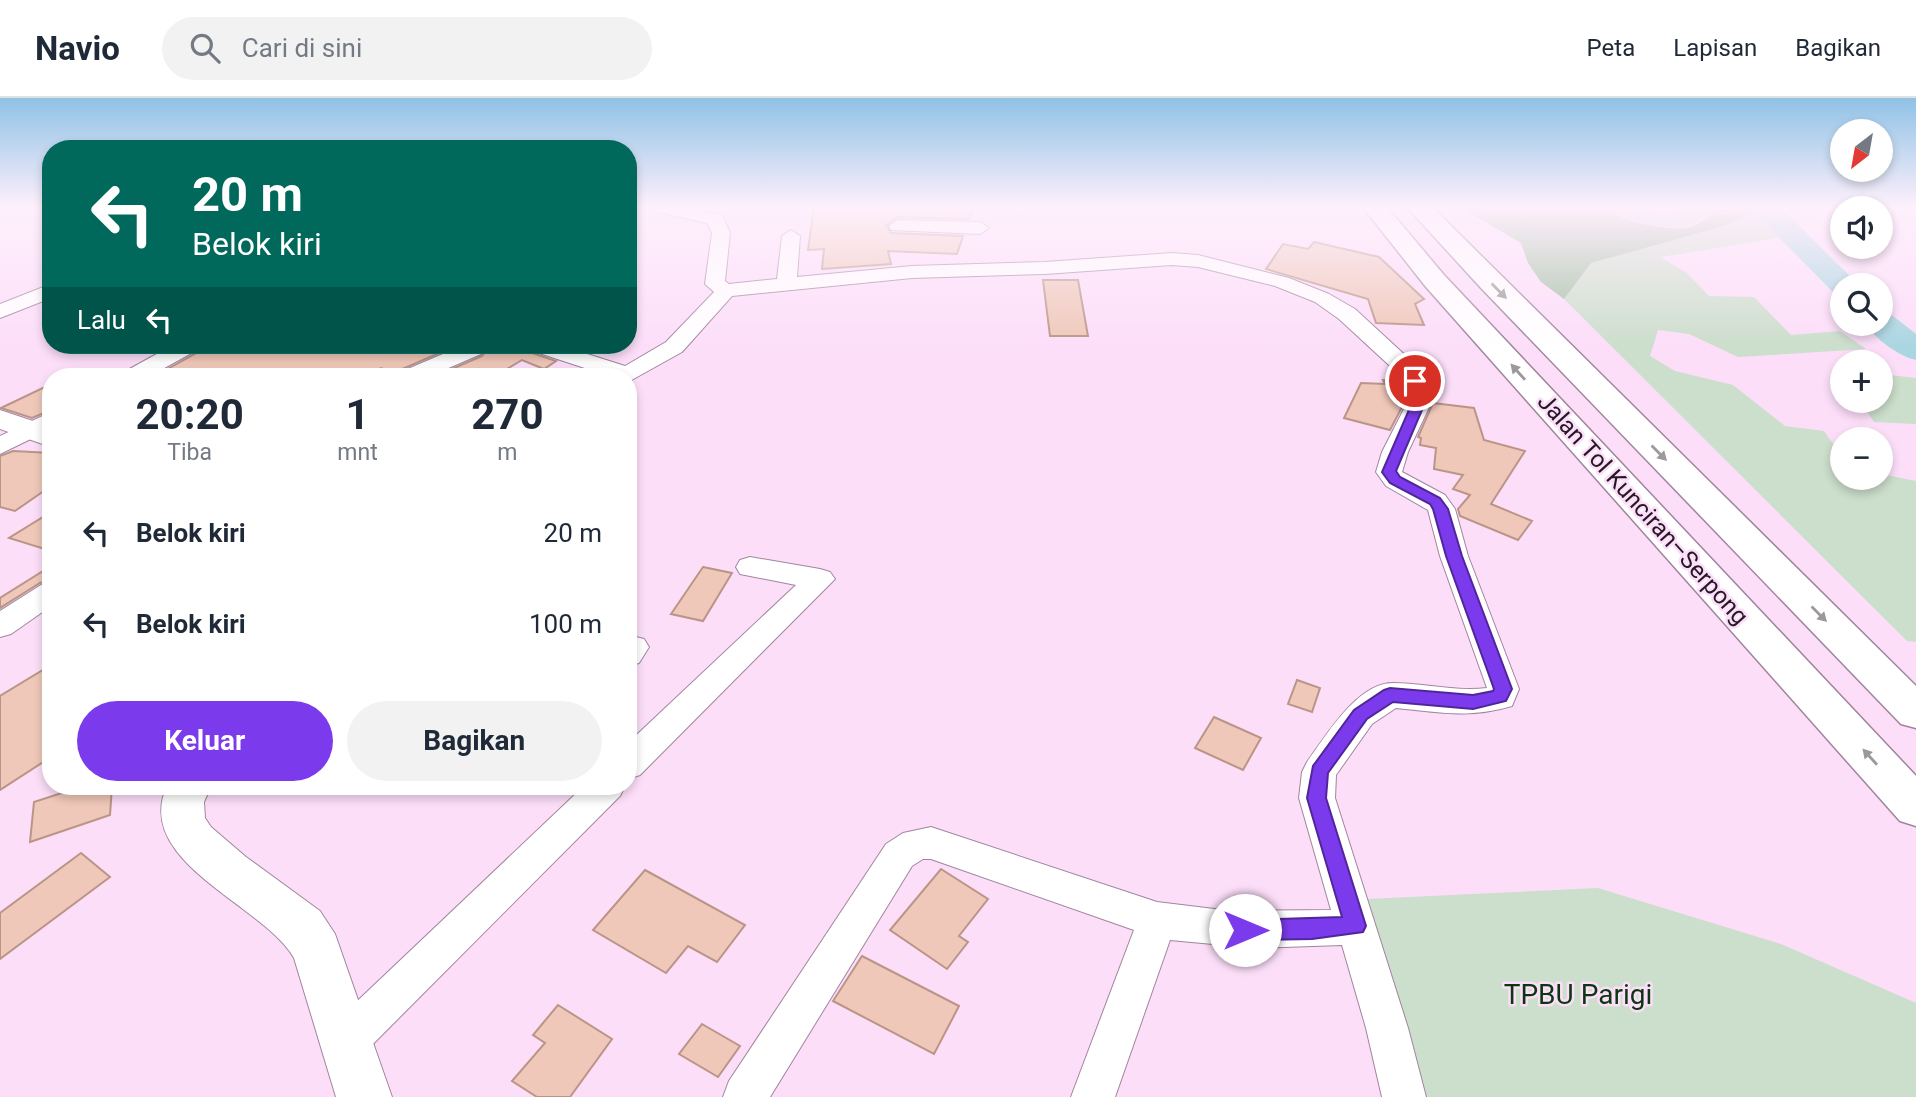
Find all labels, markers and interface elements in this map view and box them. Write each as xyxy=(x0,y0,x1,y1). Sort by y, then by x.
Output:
search box xyxy=(162,17,652,80)
text: Navio xyxy=(35,29,120,68)
icon: search xyxy=(186,29,224,67)
text: Cari di sini xyxy=(242,33,362,63)
text: Peta xyxy=(1587,34,1635,62)
text: Lapisan xyxy=(1673,34,1757,62)
text: Bagikan xyxy=(1795,34,1881,62)
north arrow xyxy=(1830,119,1894,182)
map controls xyxy=(1830,119,1893,490)
text: 20 m xyxy=(192,166,303,223)
icon: left xyxy=(77,168,168,259)
button: sound xyxy=(1830,196,1893,259)
text: Belok kiri xyxy=(192,225,322,263)
button: search xyxy=(1830,273,1893,336)
one-way arrow xyxy=(1491,283,1507,299)
icon: left xyxy=(140,301,178,339)
text: Lalu xyxy=(77,305,126,335)
button: + xyxy=(1830,350,1893,413)
pin xyxy=(1385,351,1445,411)
icon: arrive xyxy=(1396,362,1434,400)
one-way arrow xyxy=(1510,363,1526,381)
street label: Jalan Tol Kunciran–Serpong xyxy=(1532,388,1754,630)
text: 20:20 xyxy=(136,390,244,439)
text: 1 xyxy=(345,390,370,439)
text: 270 xyxy=(471,390,543,439)
button: − xyxy=(1830,427,1893,490)
text: Tiba xyxy=(167,439,212,466)
text: mnt xyxy=(337,439,378,466)
text: m xyxy=(497,439,517,466)
one-way arrow xyxy=(1650,444,1667,460)
icon: left xyxy=(77,514,115,552)
text: Belok kiri xyxy=(136,518,246,548)
text: 20 m xyxy=(544,518,602,548)
icon: left xyxy=(77,605,115,643)
one-way arrow xyxy=(1811,605,1827,622)
text: Belok kiri xyxy=(136,609,246,639)
text: 100 m xyxy=(529,609,602,639)
button: Keluar xyxy=(77,701,333,781)
button: Bagikan xyxy=(347,701,602,781)
one-way arrow xyxy=(1862,748,1878,766)
position arrow xyxy=(1208,893,1282,967)
park label: TPBU Parigi xyxy=(1504,978,1652,1011)

